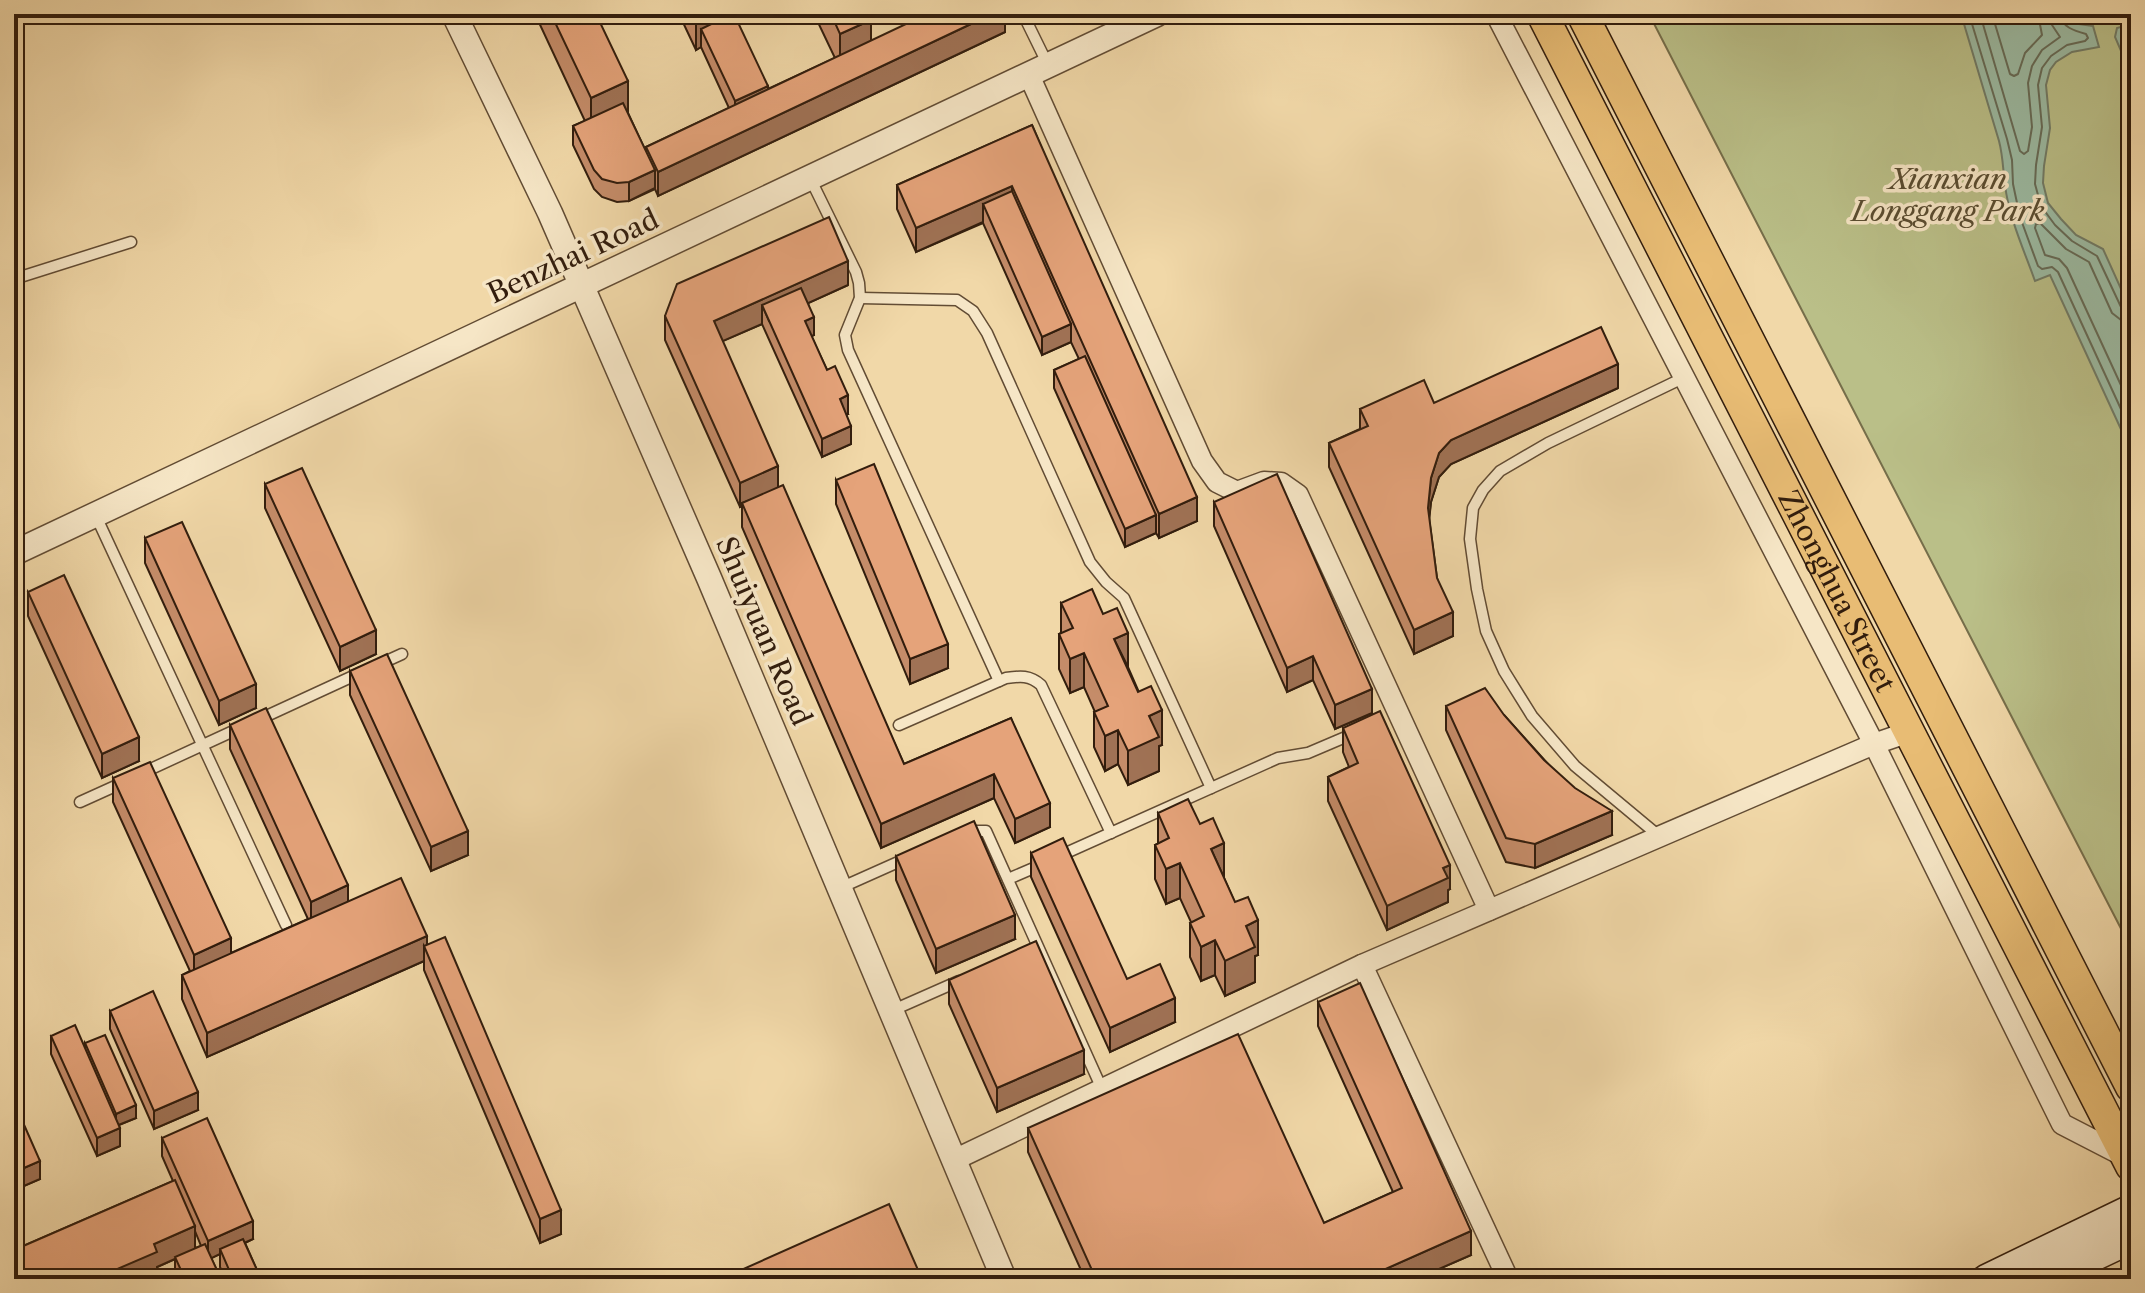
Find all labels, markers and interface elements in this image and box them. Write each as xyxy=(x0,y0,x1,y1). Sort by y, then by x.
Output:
park label: Xianxian Longgang Park xyxy=(1849,162,2045,228)
street label: Benzhai Road xyxy=(482,202,664,310)
street label: Zhonghua Street xyxy=(1771,484,1903,698)
street label: Shuiyuan Road xyxy=(709,532,819,730)

